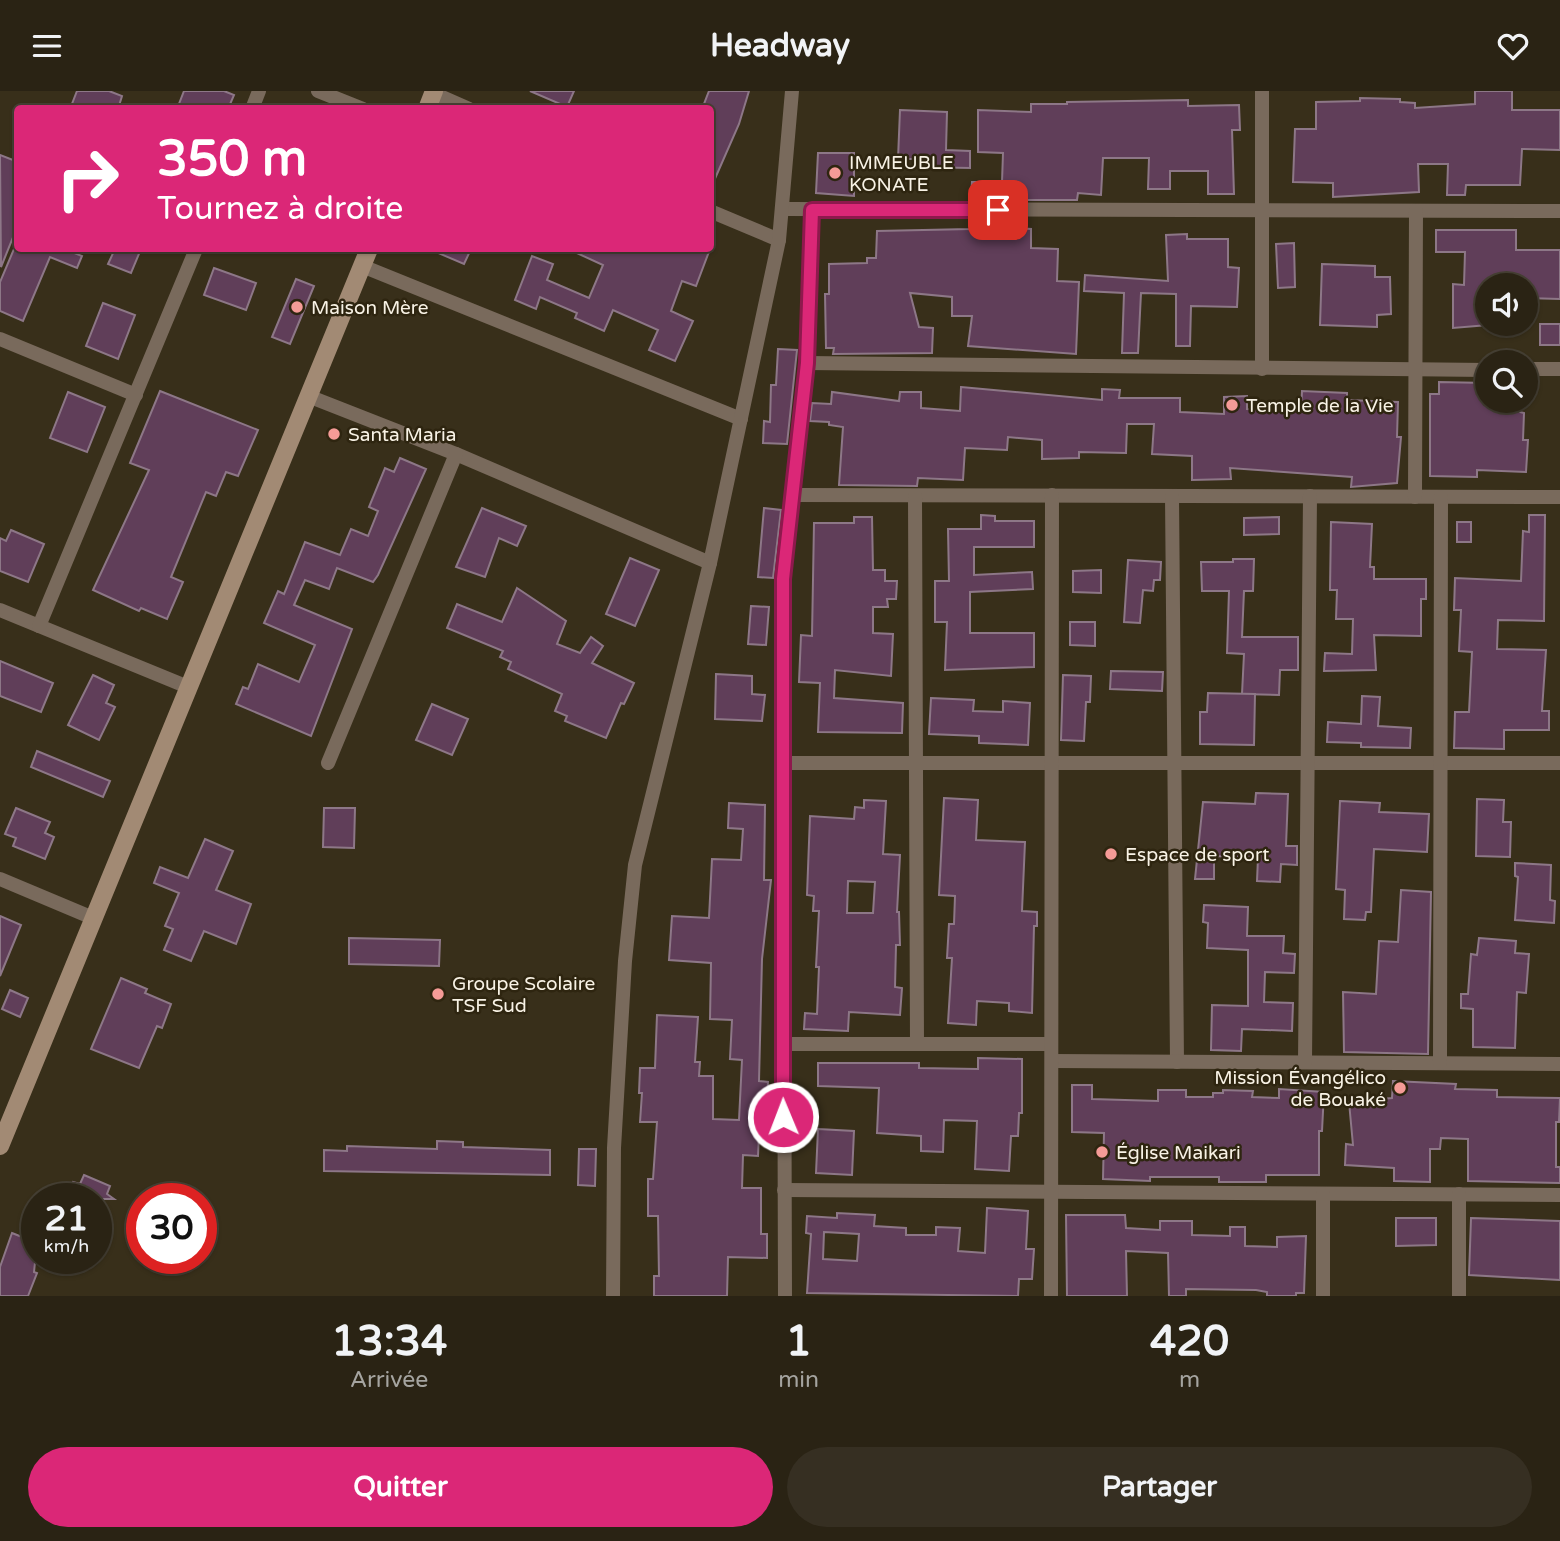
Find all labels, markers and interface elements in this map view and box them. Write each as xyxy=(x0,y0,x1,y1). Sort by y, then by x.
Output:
icon: menu xyxy=(28,27,66,65)
text: Headway xyxy=(710,27,850,65)
icon: heart xyxy=(1494,27,1532,65)
text: 350 m xyxy=(157,130,307,189)
icon: right xyxy=(42,133,133,224)
place label: IMMEUBLE KONATE xyxy=(849,152,954,196)
marker: IMMEUBLE KONATE xyxy=(827,165,843,181)
pin xyxy=(968,180,1028,240)
text: Tournez à droite xyxy=(157,190,403,228)
icon: arrive xyxy=(979,191,1017,229)
map controls xyxy=(1475,273,1538,413)
button: sound xyxy=(1475,273,1538,336)
place label: Maison Mère xyxy=(311,297,429,319)
marker: Maison Mère xyxy=(289,299,305,315)
button: search xyxy=(1475,350,1538,413)
place label: Temple de la Vie xyxy=(1246,395,1393,417)
marker: Temple de la Vie xyxy=(1224,397,1240,413)
place label: Santa Maria xyxy=(348,424,456,446)
marker: Santa Maria xyxy=(326,426,342,442)
place label: Espace de sport xyxy=(1125,844,1269,866)
marker: Espace de sport xyxy=(1103,846,1119,862)
place label: Groupe Scolaire TSF Sud xyxy=(452,973,595,1017)
marker: Groupe Scolaire TSF Sud xyxy=(430,986,446,1002)
place label: Mission Évangélico de Bouaké xyxy=(1214,1067,1386,1111)
position arrow xyxy=(746,1080,820,1154)
marker: Mission Évangélico de Bouaké xyxy=(1392,1080,1408,1096)
place label: Église Maikari xyxy=(1116,1142,1241,1164)
marker: Église Maikari xyxy=(1094,1144,1110,1160)
speed limit sign: 30 xyxy=(126,1183,217,1274)
text: 21 xyxy=(45,1198,88,1240)
text: km/h xyxy=(44,1235,89,1257)
text: 13:34 xyxy=(331,1316,447,1367)
text: 1 xyxy=(785,1316,812,1367)
text: 420 xyxy=(1150,1316,1229,1367)
text: Arrivée xyxy=(350,1366,428,1394)
text: min xyxy=(778,1366,819,1394)
text: m xyxy=(1179,1366,1200,1394)
button: Quitter xyxy=(28,1447,773,1527)
button: Partager xyxy=(787,1447,1532,1527)

